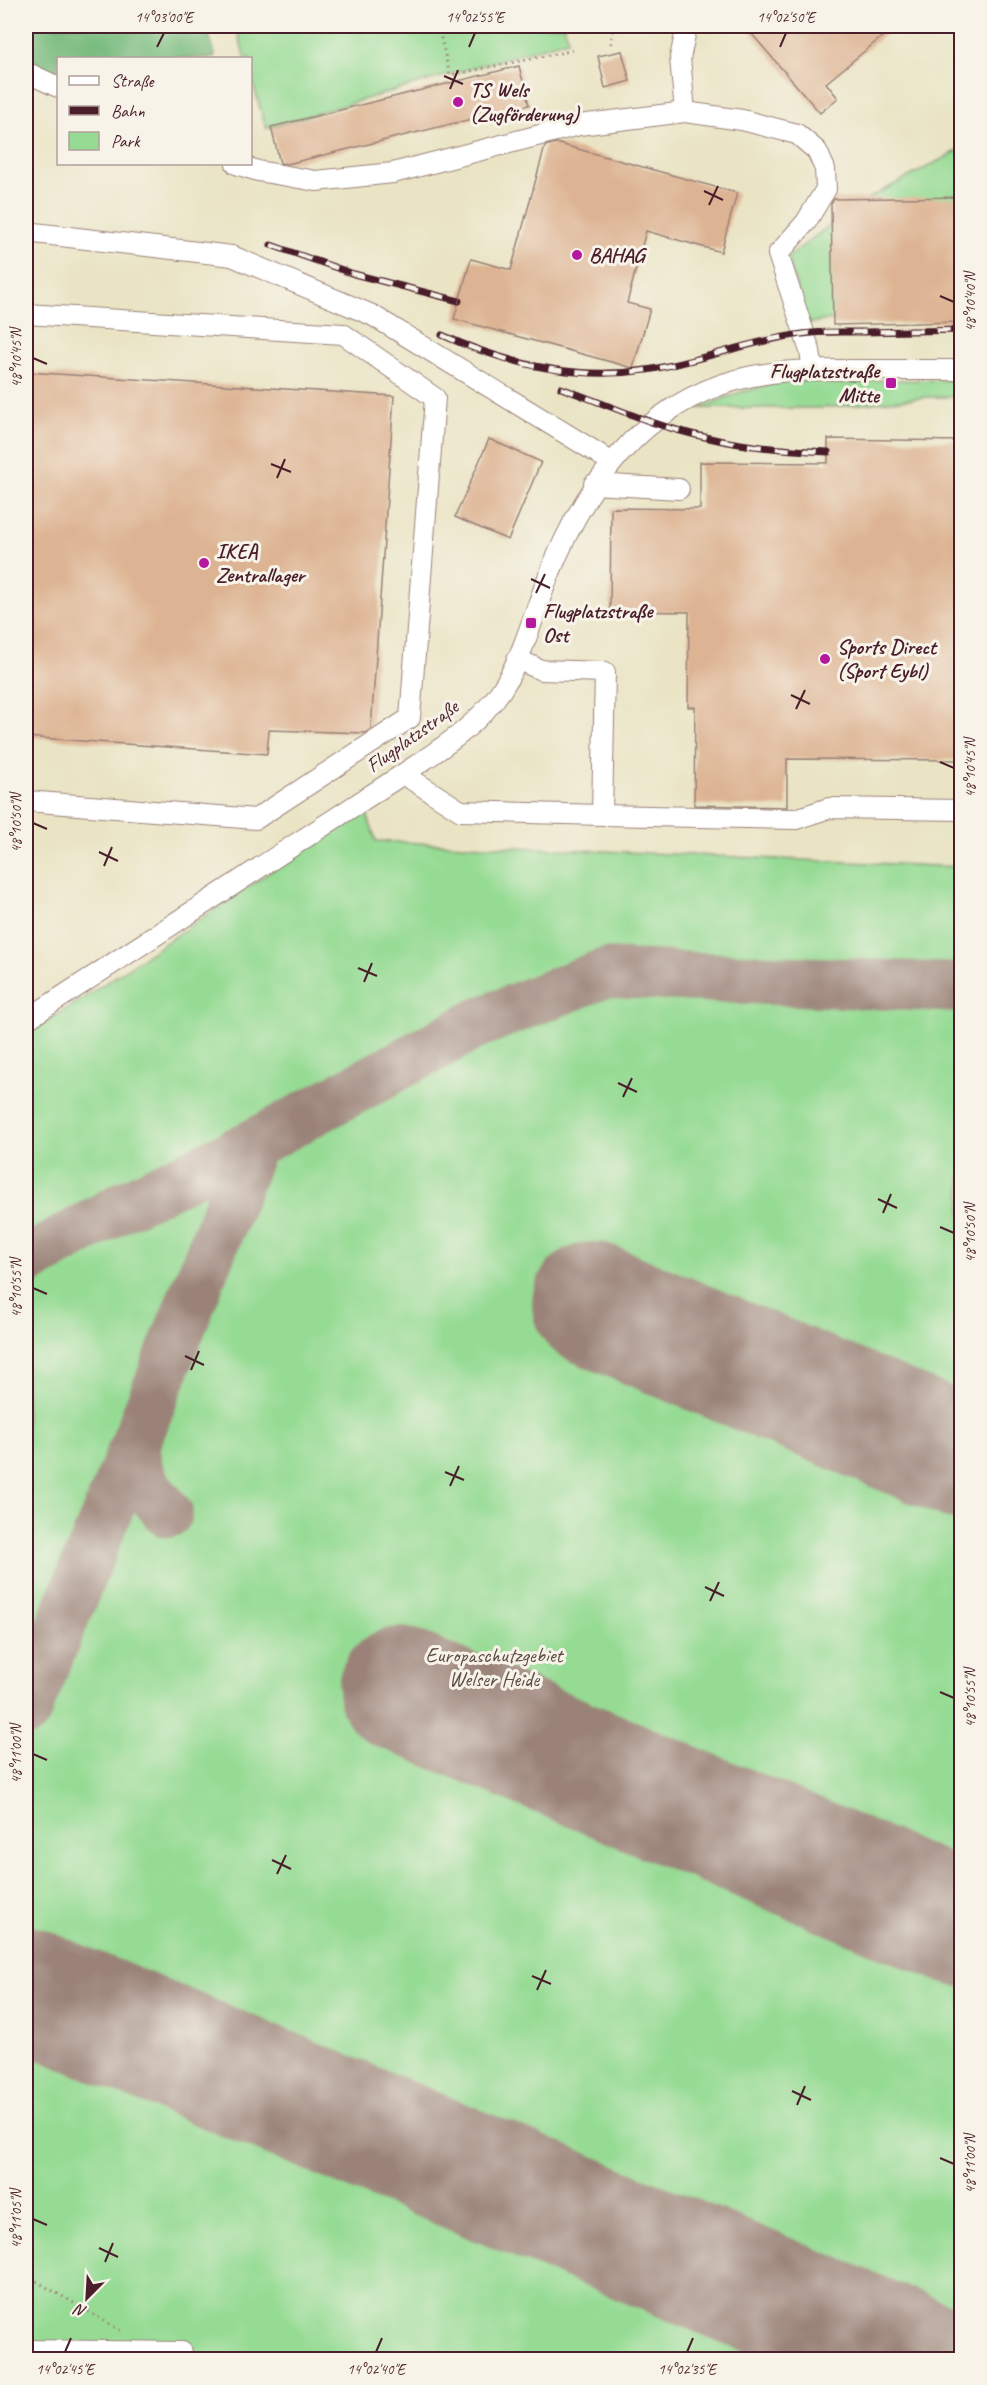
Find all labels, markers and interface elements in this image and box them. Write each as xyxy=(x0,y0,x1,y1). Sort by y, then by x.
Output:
text: 14°03'00"E xyxy=(135,8,195,27)
text: 14°02'55"E xyxy=(446,8,506,27)
text: 14°02'50"E xyxy=(757,8,817,27)
legend xyxy=(57,57,252,165)
text: Straße xyxy=(111,70,155,92)
place label: TS Wels (Zugförderung) xyxy=(470,77,581,127)
marker: TS Wels (Zugförderung) xyxy=(451,95,465,109)
text: Bahn xyxy=(111,100,146,122)
text: Park xyxy=(111,130,141,152)
place label: BAHAG xyxy=(589,242,647,268)
marker: BAHAG xyxy=(570,248,584,262)
text: 48°10'40"N xyxy=(961,269,980,332)
text: 48°10'45"N xyxy=(7,325,26,388)
place label: Flugplatzstraße Mitte xyxy=(770,358,881,408)
marker: Flugplatzstraße Mitte xyxy=(884,376,898,390)
place label: IKEA Zentrallager xyxy=(216,538,307,588)
marker: IKEA Zentrallager xyxy=(197,556,211,570)
place label: Flugplatzstraße Ost xyxy=(543,598,654,648)
marker: Flugplatzstraße Ost xyxy=(524,616,538,630)
place label: Sports Direct (Sport Eybl) xyxy=(837,634,938,684)
marker: Sports Direct (Sport Eybl) xyxy=(818,652,832,666)
street label: Flugplatzstraße xyxy=(361,693,465,778)
text: 48°10'45"N xyxy=(961,735,980,798)
text: 48°10'50"N xyxy=(7,790,26,853)
text: 48°10'50"N xyxy=(961,1200,980,1263)
text: 48°10'55"N xyxy=(7,1255,26,1318)
park label: Europaschutzgebiet Welser Heide xyxy=(425,1642,565,1692)
text: 48°10'55"N xyxy=(961,1665,980,1728)
text: 48°11'00"N xyxy=(7,1721,26,1784)
text: 48°11'00"N xyxy=(961,2131,980,2194)
text: 48°11'05"N xyxy=(7,2186,26,2249)
north arrow xyxy=(57,2268,117,2328)
text: N xyxy=(70,2298,90,2322)
text: 14°02'45"E xyxy=(36,2360,96,2379)
text: 14°02'40"E xyxy=(347,2360,407,2379)
text: 14°02'35"E xyxy=(658,2360,718,2379)

